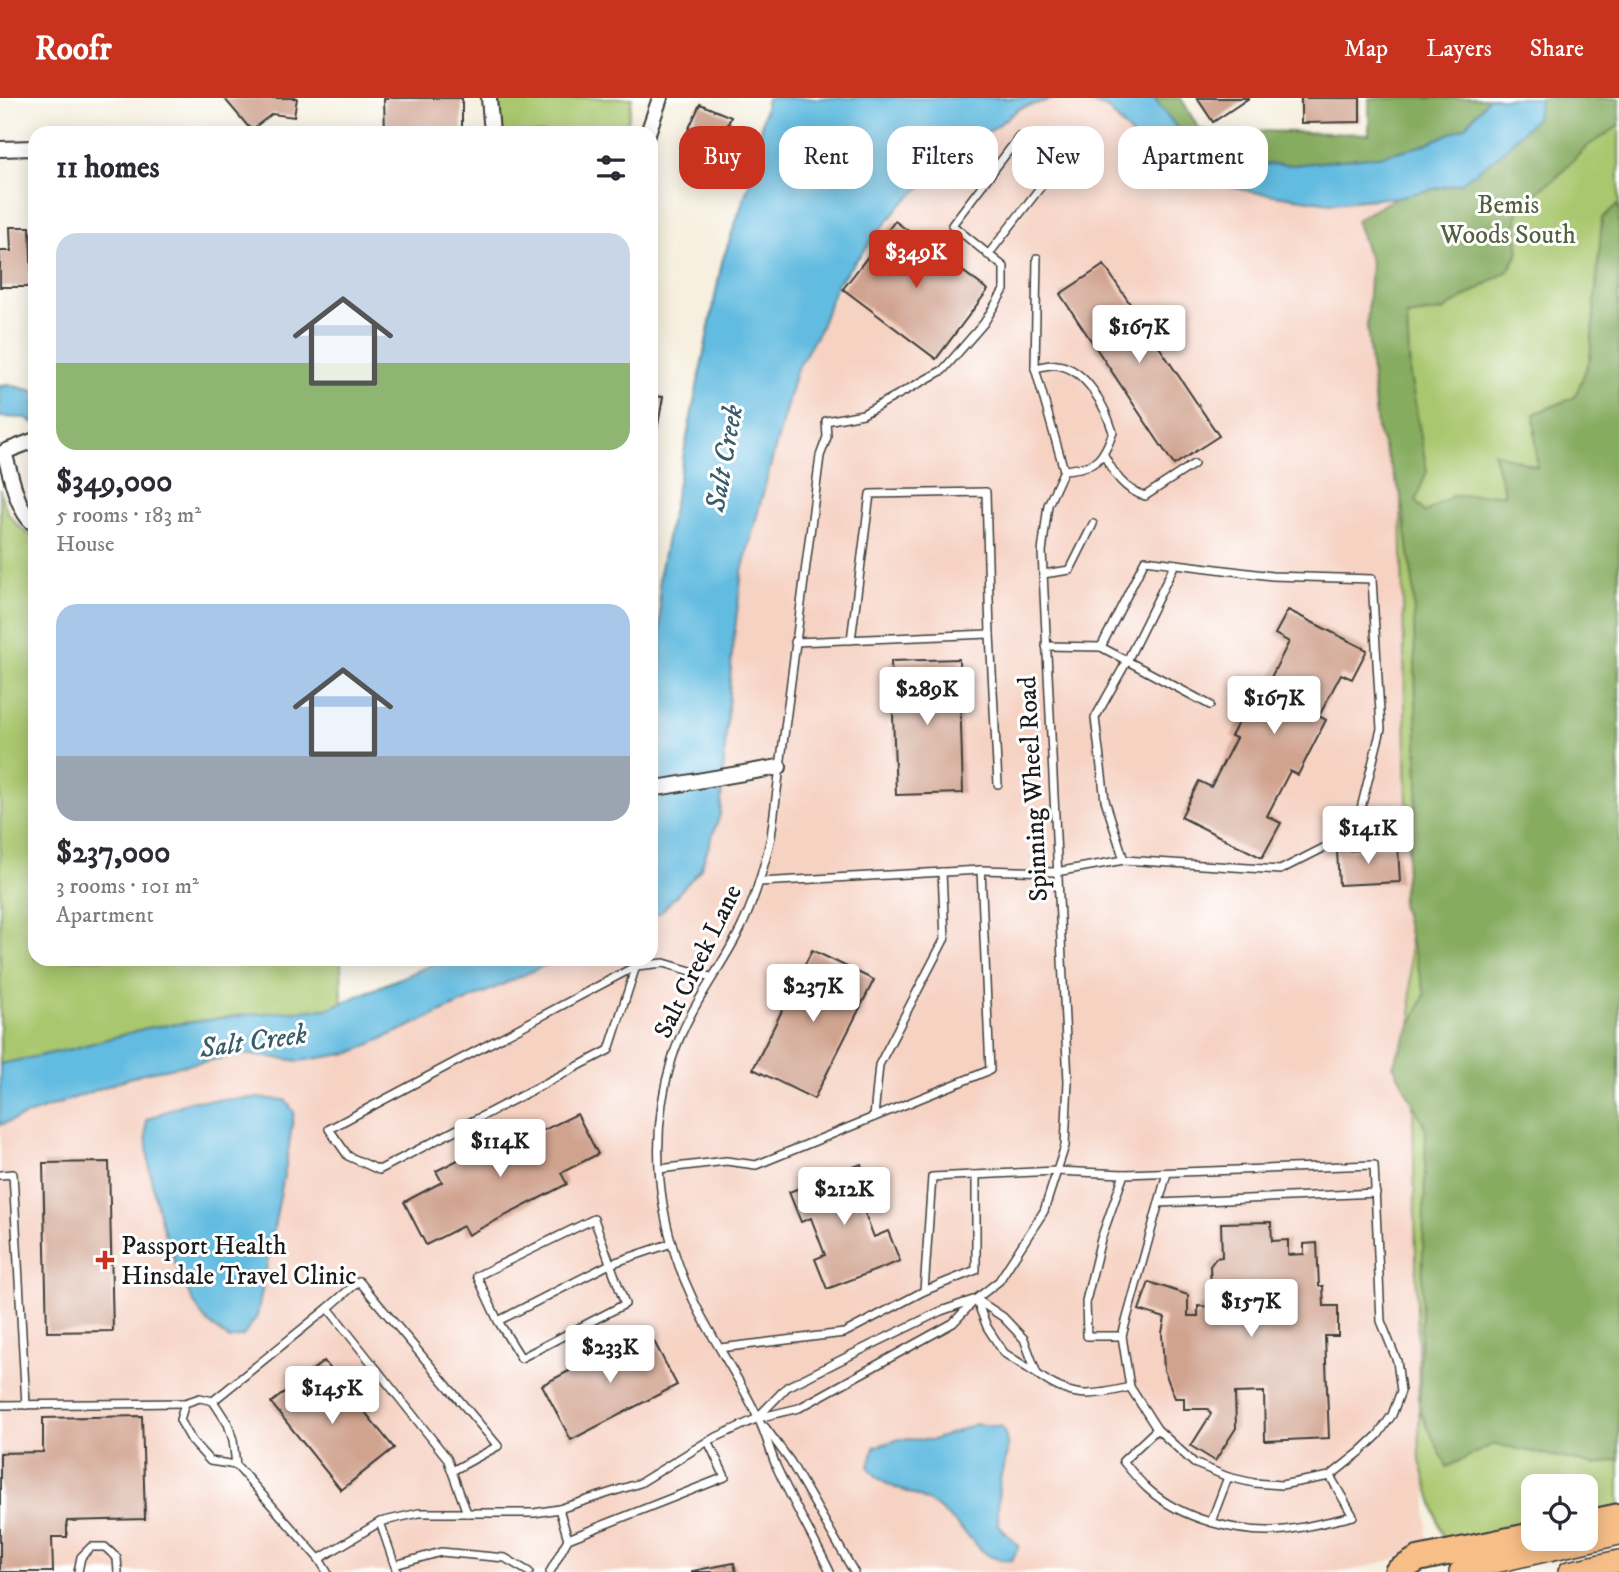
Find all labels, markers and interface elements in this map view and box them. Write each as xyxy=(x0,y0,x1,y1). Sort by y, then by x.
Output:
text: Roofr xyxy=(35,29,112,70)
text: Map xyxy=(1344,34,1388,64)
text: Layers xyxy=(1426,34,1492,64)
text: Share xyxy=(1530,34,1584,64)
chip: Buy xyxy=(679,126,765,189)
chip: Rent xyxy=(779,126,873,189)
chip: Filters xyxy=(887,126,998,189)
chip: New xyxy=(1012,126,1104,189)
chip: Apartment xyxy=(1118,126,1268,189)
icon: filters xyxy=(592,149,630,187)
text: 11 homes xyxy=(56,150,160,187)
park label: Bemis Woods South xyxy=(1439,189,1576,252)
pin: $349K xyxy=(867,230,965,290)
text: $349K xyxy=(885,238,947,267)
icon: home xyxy=(280,278,406,404)
pin: $167K xyxy=(1090,306,1188,365)
text: $167K xyxy=(1108,313,1170,342)
water label: Salt Creek xyxy=(698,402,751,515)
text: $349,000 xyxy=(56,464,172,501)
text: 5 rooms · 183 m² xyxy=(56,501,201,530)
text: House xyxy=(56,530,114,559)
icon: home xyxy=(280,649,406,775)
pin: $289K xyxy=(878,668,976,727)
text: $289K xyxy=(896,675,959,704)
street label: Spinning Wheel Road xyxy=(1011,675,1056,903)
pin: $167K xyxy=(1225,676,1323,736)
text: $167K xyxy=(1243,684,1305,713)
pin: $141K xyxy=(1319,806,1417,866)
text: $141K xyxy=(1339,814,1397,843)
text: $237,000 xyxy=(56,835,170,872)
text: 3 rooms · 101 m² xyxy=(56,872,199,901)
street label: Salt Creek Lane xyxy=(647,879,750,1044)
text: Apartment xyxy=(56,901,154,930)
pin: $237K xyxy=(764,964,862,1024)
text: $237K xyxy=(783,972,843,1001)
water label: Salt Creek xyxy=(196,1017,309,1066)
pin: $114K xyxy=(451,1119,549,1179)
text: $114K xyxy=(471,1127,529,1156)
pin: $212K xyxy=(795,1168,893,1227)
text: $212K xyxy=(814,1175,874,1204)
place label: Passport Health Hinsdale Travel Clinic xyxy=(121,1230,356,1293)
marker: Passport Health Hinsdale Travel Clinic xyxy=(95,1250,115,1270)
pin: $157K xyxy=(1202,1280,1300,1339)
text: $157K xyxy=(1221,1287,1281,1316)
pin: $233K xyxy=(561,1326,659,1385)
text: $233K xyxy=(581,1333,639,1362)
pin: $145K xyxy=(283,1366,381,1426)
text: $145K xyxy=(301,1374,363,1403)
map controls xyxy=(1521,1474,1598,1551)
button: locate xyxy=(1521,1474,1598,1551)

